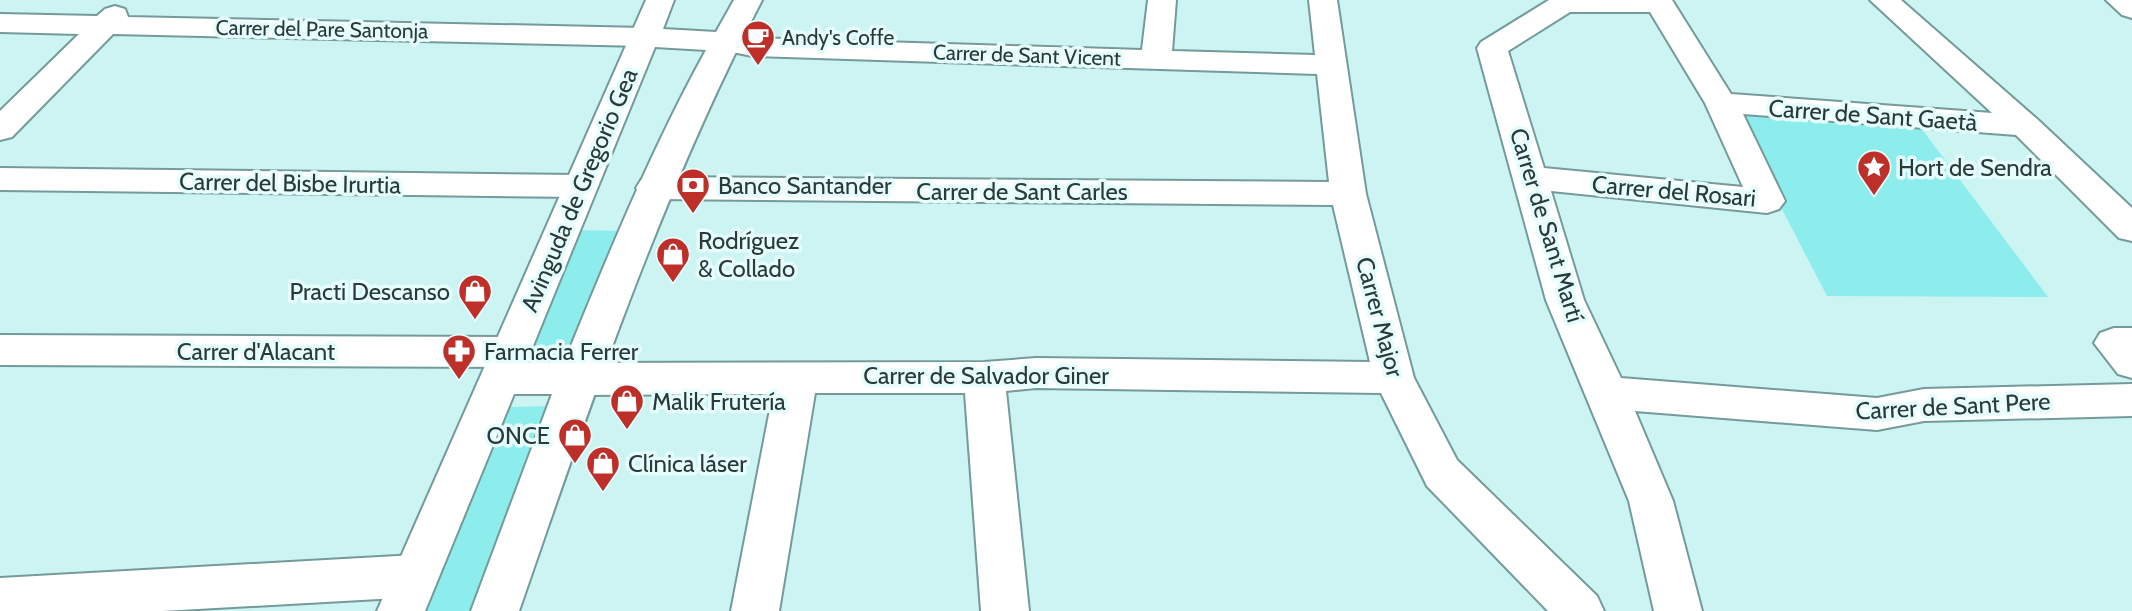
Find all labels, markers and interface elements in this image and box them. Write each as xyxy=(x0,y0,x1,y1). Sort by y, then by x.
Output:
street label: Carrer del Pare Santonja xyxy=(215,15,428,44)
cafe icon: Andy's Coffe xyxy=(739,18,777,67)
place label: Andy's Coffe xyxy=(782,25,894,50)
street label: Carrer de Sant Vicent xyxy=(933,39,1121,71)
street label: Avinguda de Gregorio Gea xyxy=(515,63,644,316)
street label: Carrer de Sant Gaetà xyxy=(1768,93,1979,137)
street label: Carrer de Sant Martí xyxy=(1504,124,1590,326)
place icon: Hort de Sendra xyxy=(1855,148,1893,197)
place label: Hort de Sendra xyxy=(1898,153,2052,182)
bank icon: Banco Santander xyxy=(674,166,712,215)
street label: Carrer del Bisbe Irurtia xyxy=(179,167,402,199)
street label: Carrer del Rosari xyxy=(1591,169,1757,213)
place label: Banco Santander xyxy=(718,171,892,200)
street label: Carrer de Sant Carles xyxy=(916,177,1128,206)
place label: Rodríguez & Collado xyxy=(698,226,799,283)
shop icon: Rodríguez & Collado xyxy=(654,235,692,284)
street label: Carrer Major xyxy=(1350,254,1410,381)
shop icon: Practi Descanso xyxy=(456,272,494,321)
place label: Practi Descanso xyxy=(290,277,450,306)
pharmacy icon: Farmacia Ferrer xyxy=(440,332,478,381)
street label: Carrer d'Alacant xyxy=(177,337,335,366)
place label: Farmacia Ferrer xyxy=(484,337,639,366)
street label: Carrer de Salvador Giner xyxy=(863,361,1109,390)
shop icon: Malik Frutería xyxy=(608,382,646,431)
street label: Carrer de Sant Pere xyxy=(1855,386,2051,426)
place label: Malik Frutería xyxy=(652,387,786,416)
shop icon: ONCE xyxy=(556,416,594,465)
place label: ONCE xyxy=(487,421,550,450)
shop icon: Clínica láser xyxy=(584,444,622,493)
place label: Clínica láser xyxy=(628,449,747,478)

